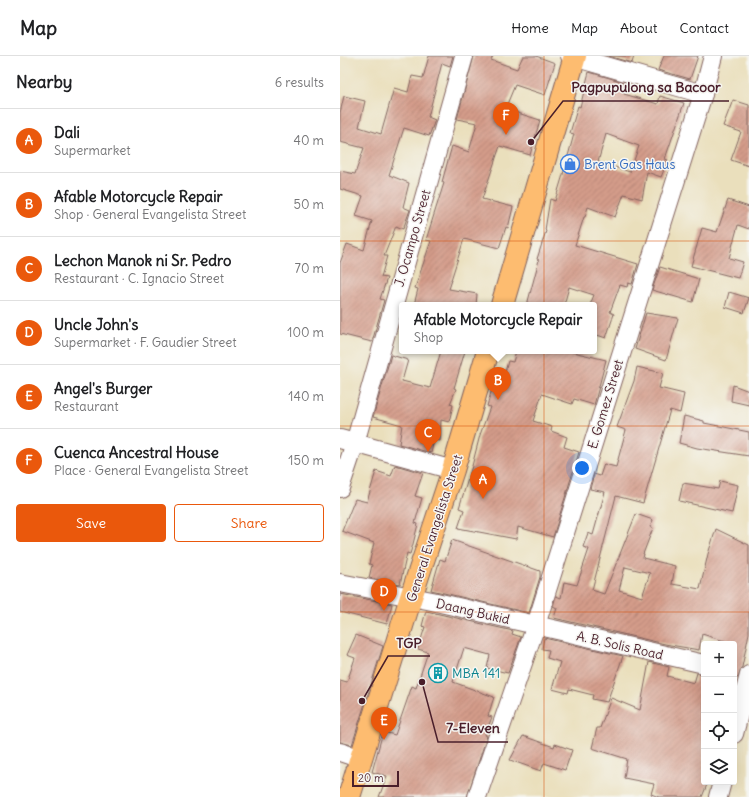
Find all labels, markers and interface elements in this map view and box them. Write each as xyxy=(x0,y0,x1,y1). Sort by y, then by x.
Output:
text: Map xyxy=(20,16,57,40)
text: Home xyxy=(511,19,549,37)
text: Map xyxy=(571,19,598,37)
text: About xyxy=(620,19,658,37)
text: Contact xyxy=(680,19,729,37)
text: Nearby xyxy=(16,71,72,93)
text: 6 results xyxy=(275,74,324,91)
callout: Pagpupulong sa Bacoor xyxy=(563,75,729,101)
text: Pagpupulong sa Bacoor xyxy=(571,78,721,96)
pin: F xyxy=(493,102,519,135)
text: Dali xyxy=(54,123,80,142)
text: A xyxy=(25,132,33,149)
text: 40 m xyxy=(293,132,324,149)
text: Supermarket xyxy=(54,142,131,159)
shop icon: Brent Gas Haus xyxy=(559,153,581,175)
place label: Brent Gas Haus xyxy=(584,156,675,173)
text: Afable Motorcycle Repair xyxy=(54,187,223,206)
street label: J. Ocampo Street xyxy=(390,187,435,289)
text: B xyxy=(25,196,33,213)
text: 50 m xyxy=(293,196,324,213)
text: Shop · General Evangelista Street xyxy=(54,206,246,223)
text: Lechon Manok ni Sr. Pedro xyxy=(54,251,231,270)
text: C xyxy=(25,260,33,277)
text: 70 m xyxy=(295,260,324,277)
text: Restaurant · C. Ignacio Street xyxy=(54,270,224,287)
popup xyxy=(399,302,597,354)
text: Afable Motorcycle Repair xyxy=(414,310,582,329)
text: Uncle John's xyxy=(54,315,138,334)
text: D xyxy=(24,324,34,341)
text: 100 m xyxy=(287,324,324,341)
text: Shop xyxy=(414,329,443,346)
text: Supermarket · F. Gaudier Street xyxy=(54,334,237,351)
street label: E. Gomez Street xyxy=(584,357,627,451)
pin: B xyxy=(485,367,511,400)
text: Angel's Burger xyxy=(54,379,153,398)
text: E xyxy=(25,388,33,405)
text: 140 m xyxy=(288,388,324,405)
text: Restaurant xyxy=(54,398,119,415)
pin: C xyxy=(415,419,441,452)
text: Cuenca Ancestral House xyxy=(54,443,219,462)
text: F xyxy=(25,452,33,469)
text: 150 m xyxy=(288,452,324,469)
street label: General Evangelista Street xyxy=(403,452,467,604)
your location xyxy=(572,458,592,478)
text: Place · General Evangelista Street xyxy=(54,462,248,479)
pin: A xyxy=(470,466,496,499)
button: Save xyxy=(16,504,166,542)
button: Share xyxy=(174,504,324,542)
pin: D xyxy=(371,578,397,611)
street label: Daang Bukid xyxy=(434,595,512,628)
street label: A. B. Solis Road xyxy=(575,627,665,664)
callout: TGP xyxy=(388,630,430,656)
text: TGP xyxy=(396,634,422,652)
map controls xyxy=(701,641,737,785)
button: + xyxy=(701,641,737,677)
building icon: MBA 141 xyxy=(427,662,449,684)
place label: MBA 141 xyxy=(452,665,500,682)
button: − xyxy=(701,677,737,713)
pin: E xyxy=(371,707,397,740)
button: locate xyxy=(701,713,737,749)
callout: 7-Eleven xyxy=(438,716,508,742)
text: 7-Eleven xyxy=(446,719,500,737)
button: layers xyxy=(701,749,737,785)
scale bar xyxy=(352,769,399,788)
text: 20 m xyxy=(358,771,384,785)

